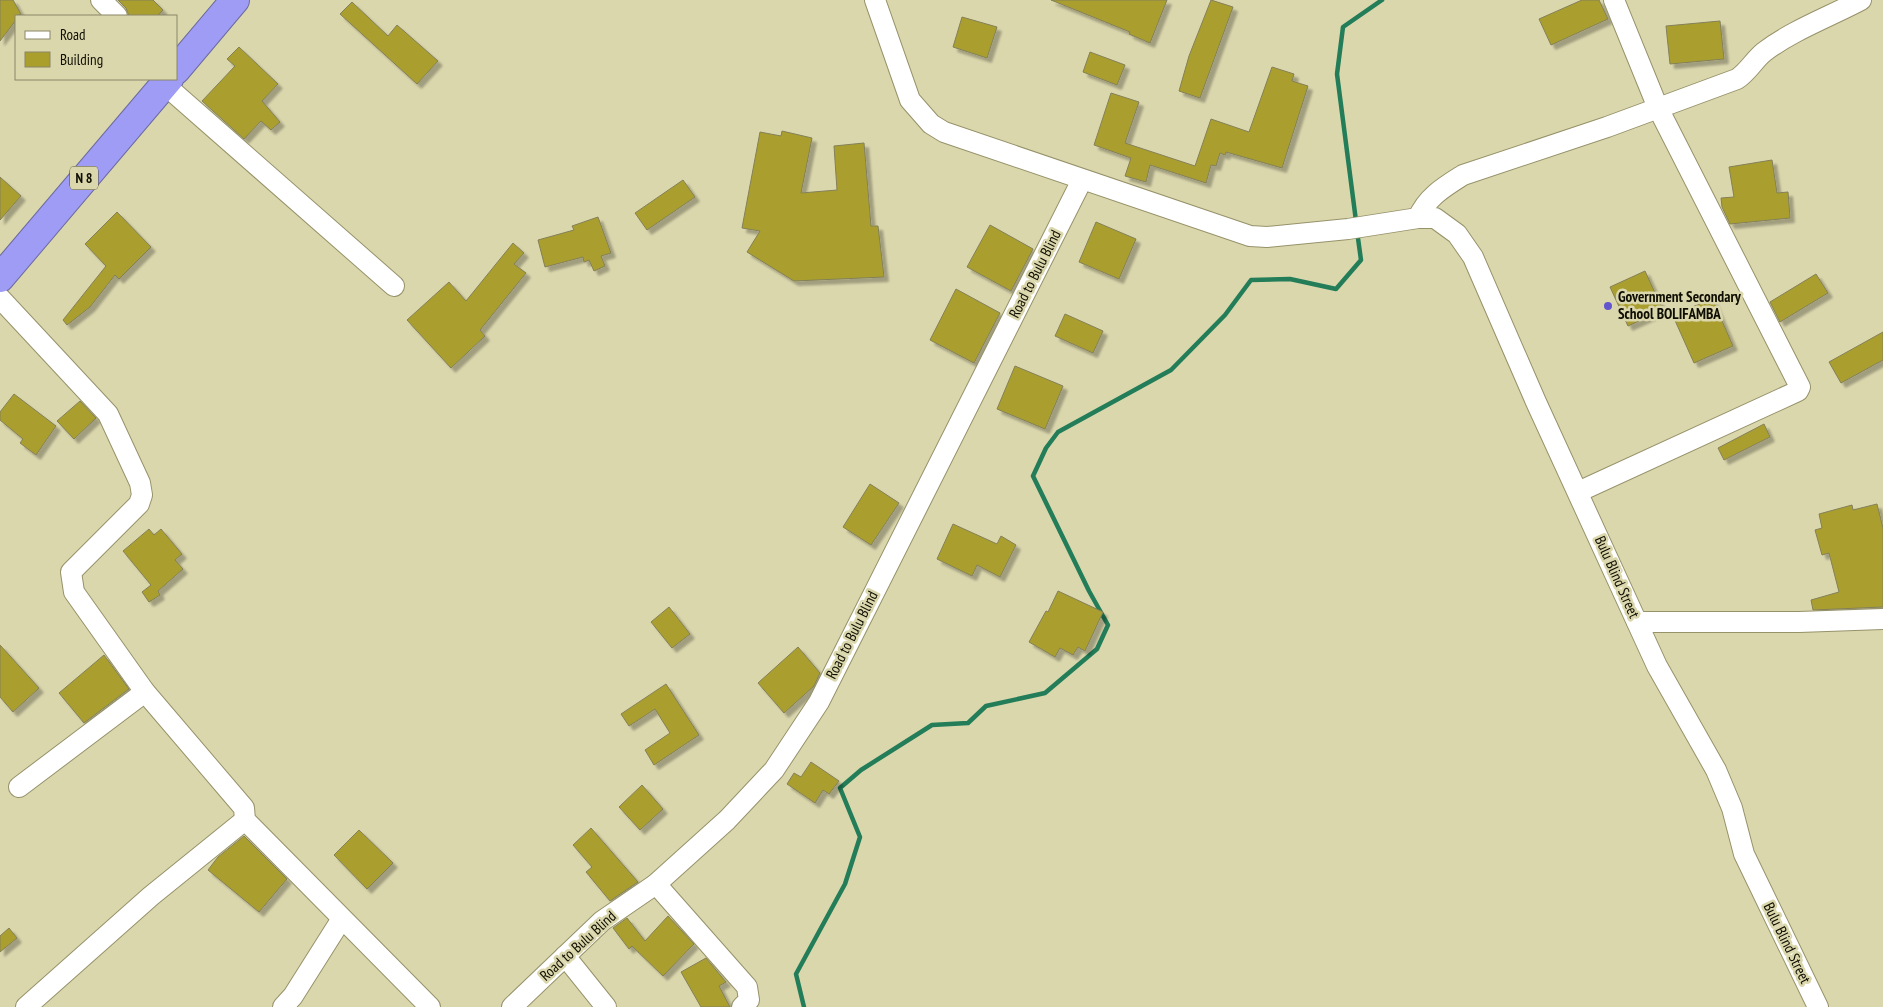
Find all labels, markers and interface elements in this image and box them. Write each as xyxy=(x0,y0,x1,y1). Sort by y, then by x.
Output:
legend xyxy=(15,15,178,80)
text: Road xyxy=(60,25,86,44)
text: Building xyxy=(60,50,103,69)
road number: N 8 xyxy=(70,167,98,190)
street label: Road to Bulu Blind xyxy=(1004,227,1065,321)
place label: Government Secondary School BOLIFAMBA xyxy=(1618,287,1742,323)
marker: Government Secondary School BOLIFAMBA xyxy=(1602,300,1614,312)
street label: Bulu Blind Street xyxy=(1591,533,1644,621)
street label: Road to Bulu Blind xyxy=(821,588,882,682)
street label: Bulu Blind Street xyxy=(1760,899,1815,986)
street label: Road to Bulu Blind xyxy=(536,906,620,985)

